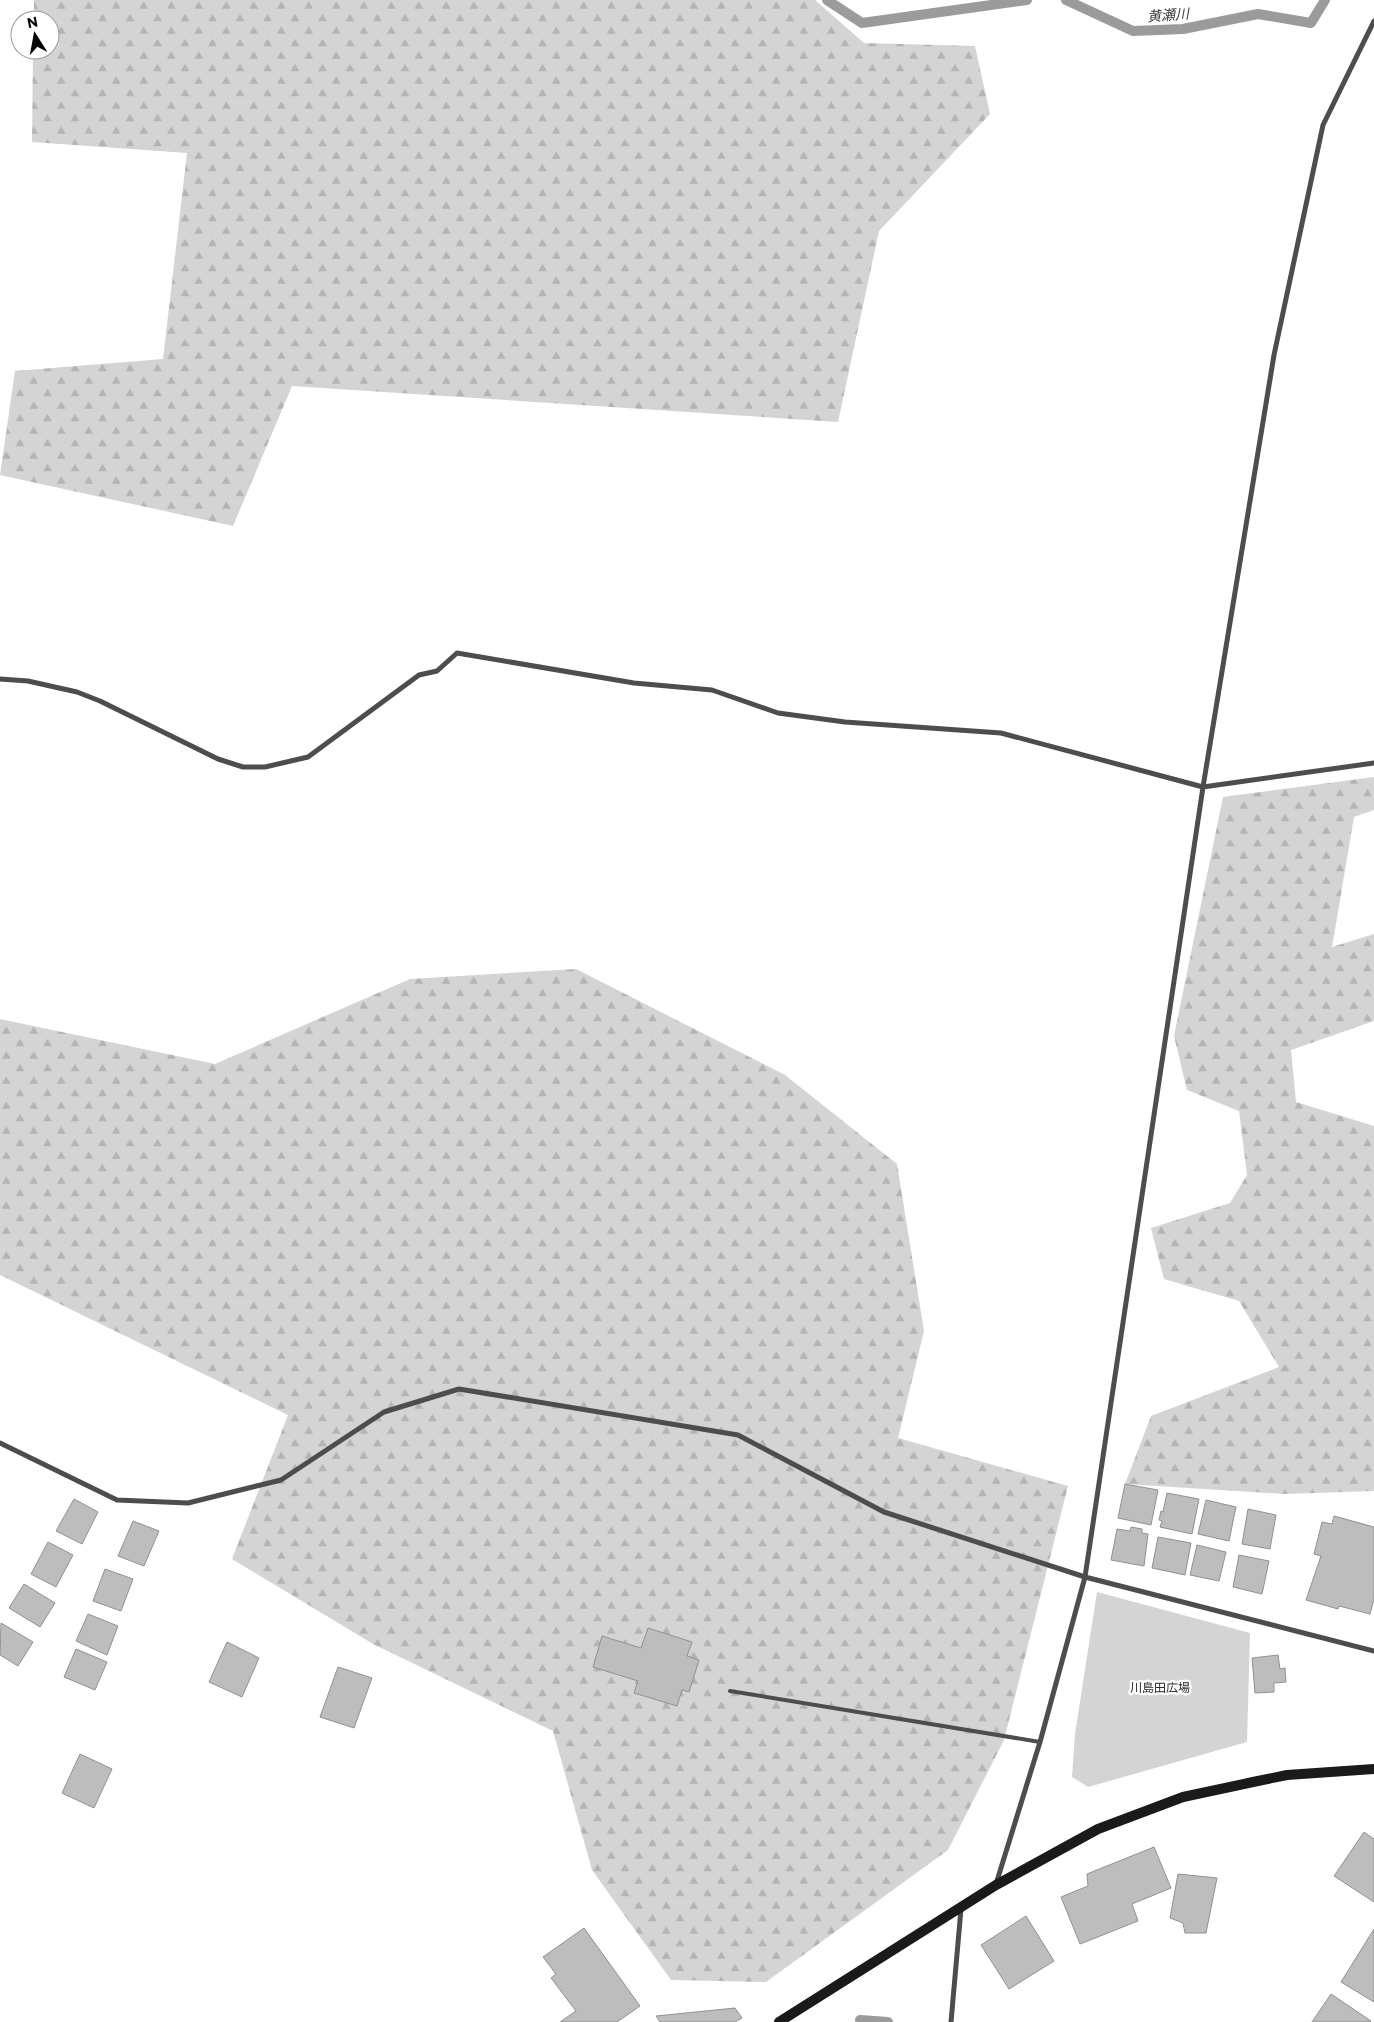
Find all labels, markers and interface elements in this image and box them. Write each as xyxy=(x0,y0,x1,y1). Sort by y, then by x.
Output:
water label: 黄瀬川 xyxy=(1146,4,1192,24)
north arrow xyxy=(10,10,60,60)
text: N xyxy=(26,12,39,31)
park label: 川島田広場 xyxy=(1130,1680,1190,1694)

